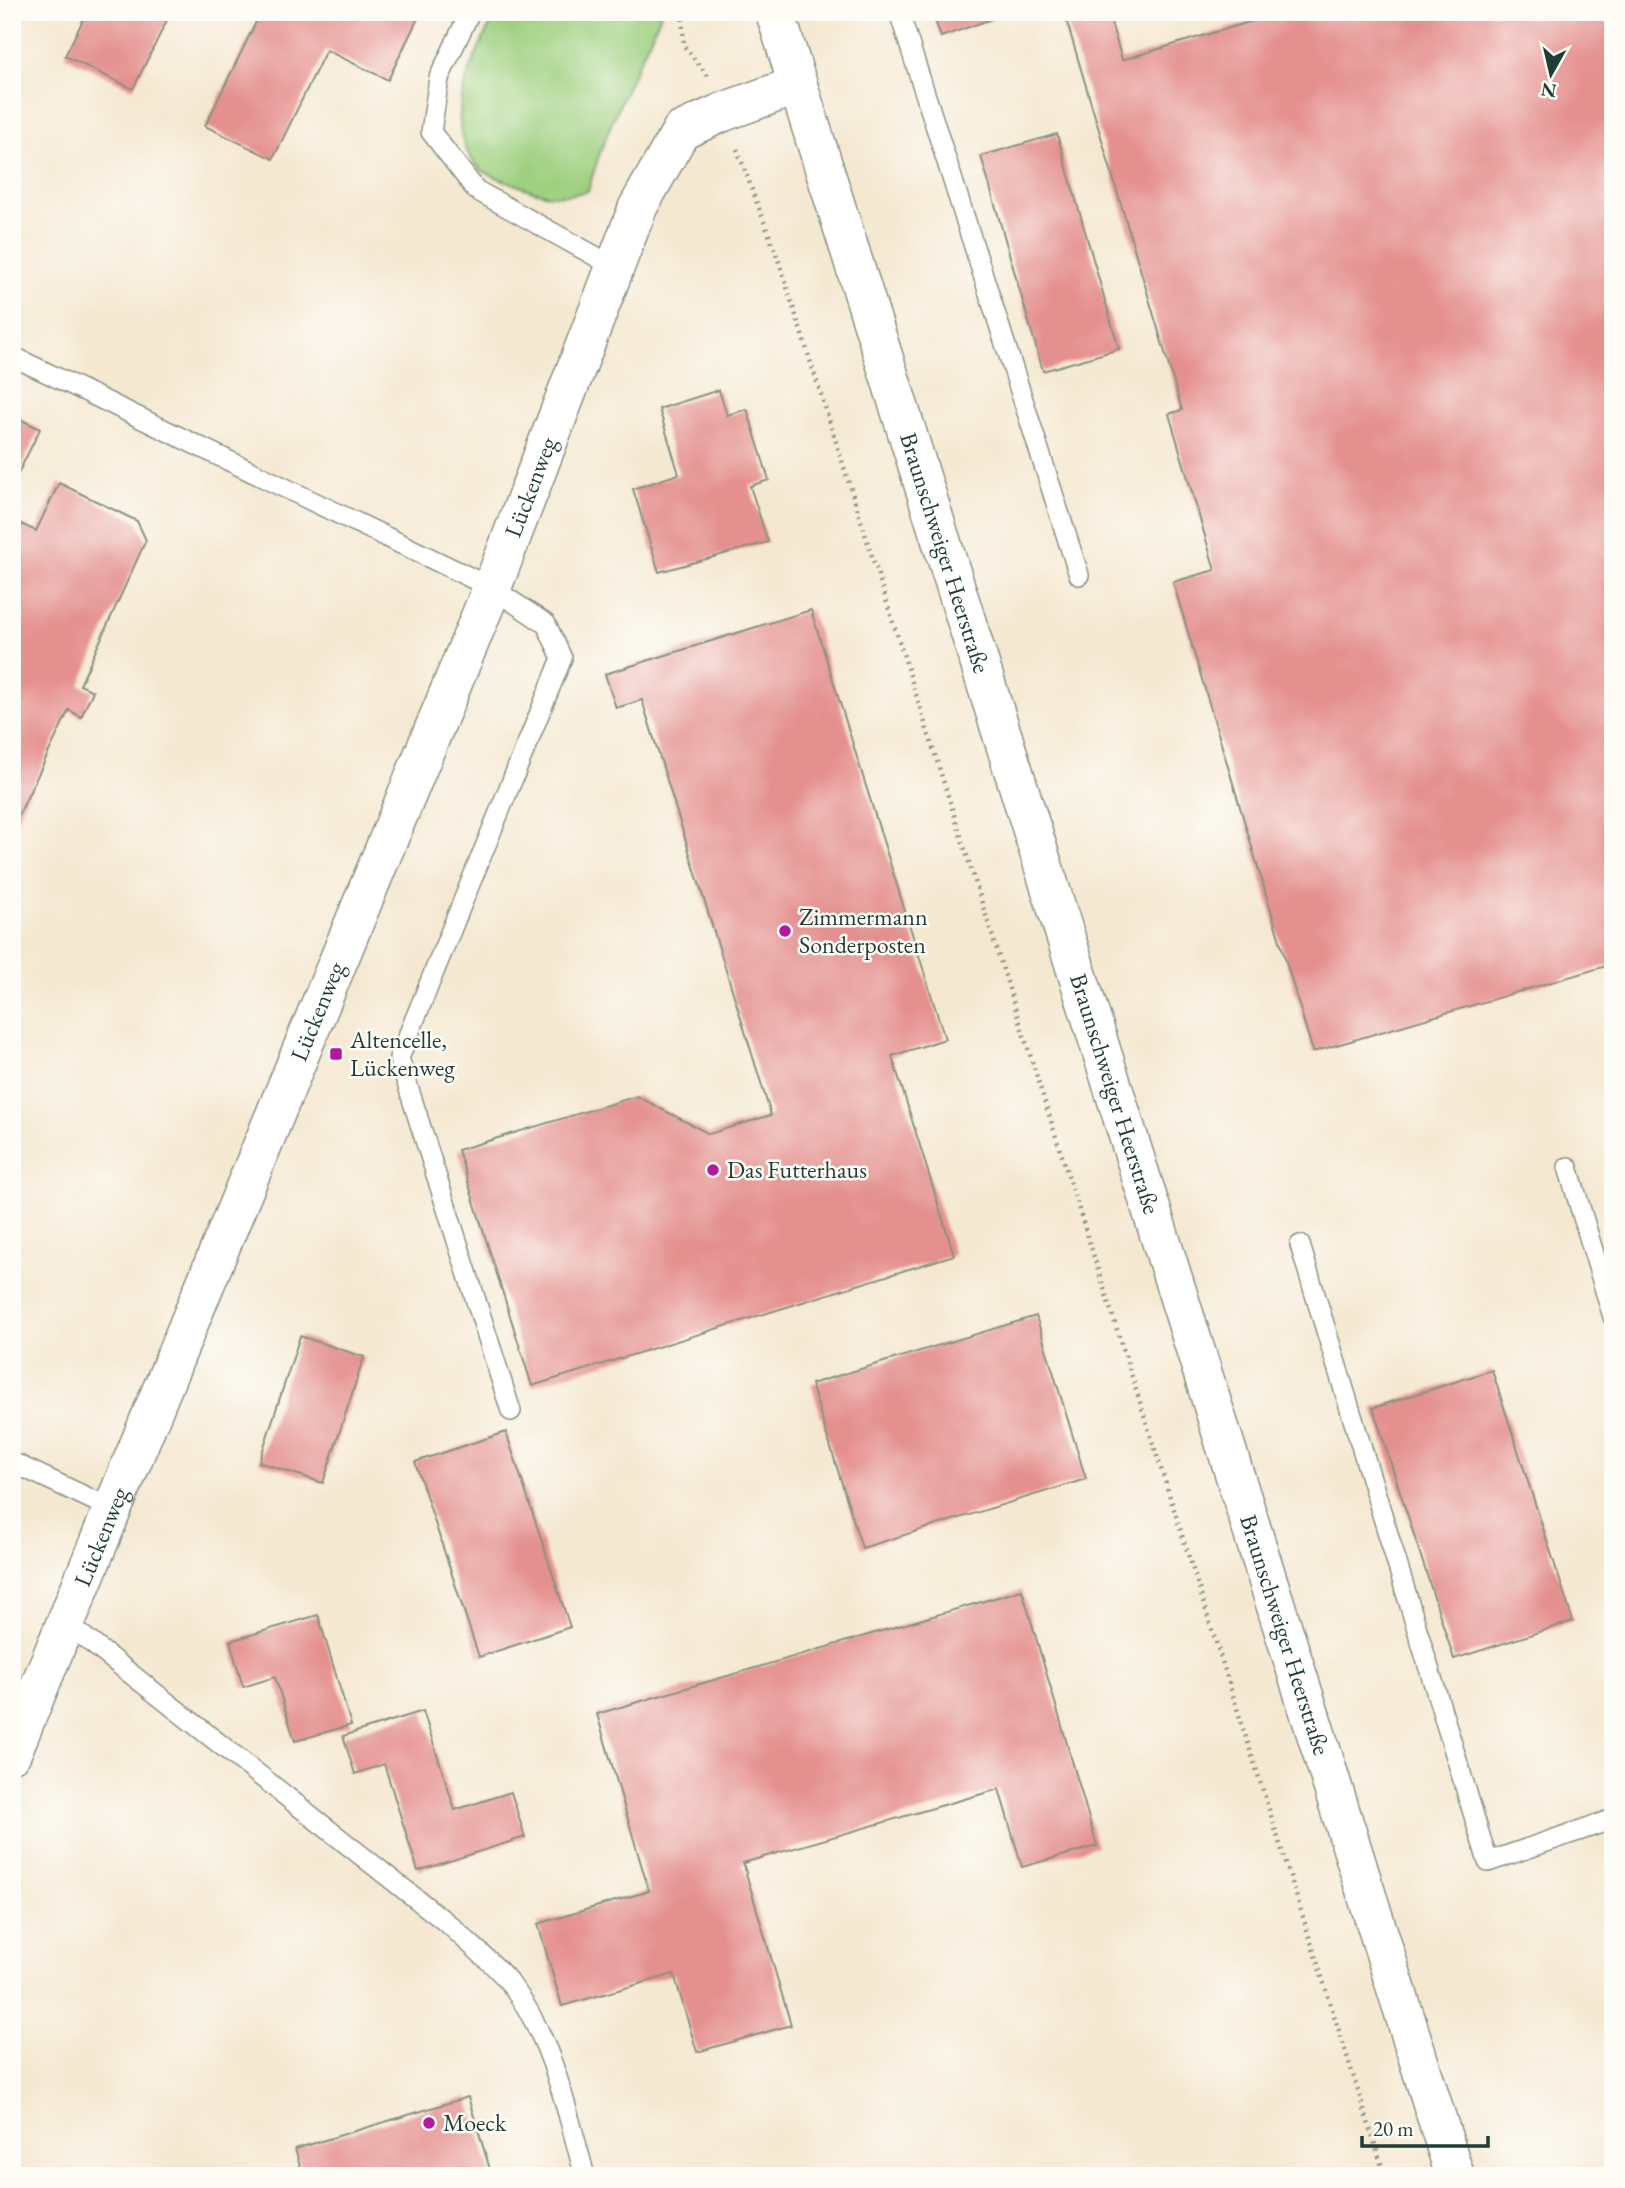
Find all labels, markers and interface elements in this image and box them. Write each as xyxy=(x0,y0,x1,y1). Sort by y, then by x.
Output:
north arrow xyxy=(1516,38,1586,108)
text: N xyxy=(1539,77,1558,104)
street label: Braunschweiger Heerstraße xyxy=(893,429,998,677)
street label: Lückenweg xyxy=(497,432,564,541)
place label: Zimmermann Sonderposten xyxy=(799,901,928,960)
marker: Zimmermann Sonderposten xyxy=(777,923,793,939)
street label: Lückenweg xyxy=(283,956,352,1066)
street label: Braunschweiger Heerstraße xyxy=(1063,970,1168,1218)
place label: Altencelle, Lückenweg xyxy=(349,1024,455,1083)
marker: Altencelle, Lückenweg xyxy=(328,1046,344,1062)
place label: Das Futterhaus xyxy=(727,1154,867,1185)
marker: Das Futterhaus xyxy=(705,1162,721,1178)
street label: Lückenweg xyxy=(66,1482,135,1591)
street label: Braunschweiger Heerstraße xyxy=(1233,1510,1338,1759)
scale bar xyxy=(1362,2104,1488,2148)
place label: Moeck xyxy=(443,2107,507,2138)
marker: Moeck xyxy=(421,2115,437,2131)
text: 20 m xyxy=(1373,2115,1414,2142)

